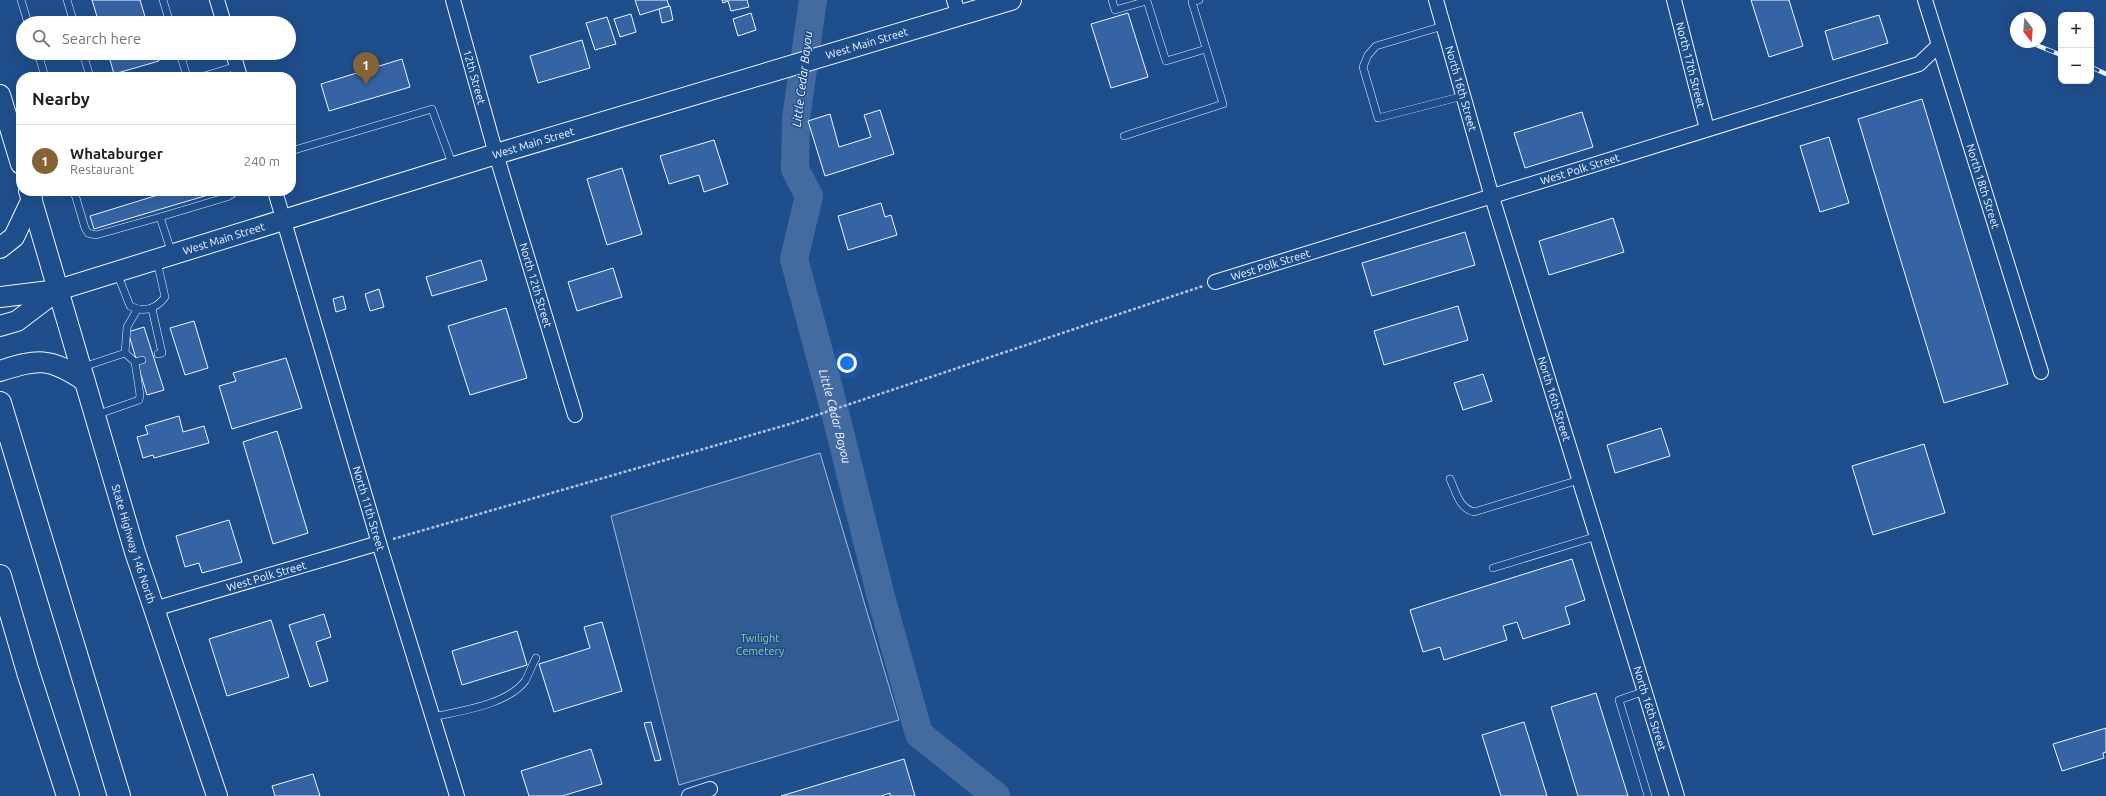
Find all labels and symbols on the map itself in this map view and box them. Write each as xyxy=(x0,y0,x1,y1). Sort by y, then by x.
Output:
north arrow xyxy=(2010,12,2046,48)
street label: North 17th Street xyxy=(1674,21,1707,110)
street label: West Main Street xyxy=(824,25,910,61)
water label: Little Cedar Bayou xyxy=(790,30,814,128)
street label: North 16th Street xyxy=(1443,45,1479,133)
street label: 12th Street xyxy=(461,48,488,106)
pin: 1 xyxy=(353,52,379,85)
street label: West Main Street xyxy=(491,125,576,161)
street label: North 18th Street xyxy=(1964,142,2002,231)
street label: West Polk Street xyxy=(1539,151,1622,187)
street label: West Main Street xyxy=(181,220,267,257)
street label: North 12th Street xyxy=(517,241,554,330)
street label: West Polk Street xyxy=(1229,247,1312,283)
your location xyxy=(837,353,857,373)
street label: North 16th Street xyxy=(1536,355,1573,443)
water label: Little Cedar Bayou xyxy=(817,368,854,465)
street label: North 11th Street xyxy=(351,465,387,553)
street label: State Highway 146 North xyxy=(109,483,158,605)
street label: West Polk Street xyxy=(225,559,308,593)
park label: Twilight Cemetery xyxy=(736,632,785,657)
street label: North 16th Street xyxy=(1631,665,1669,753)

